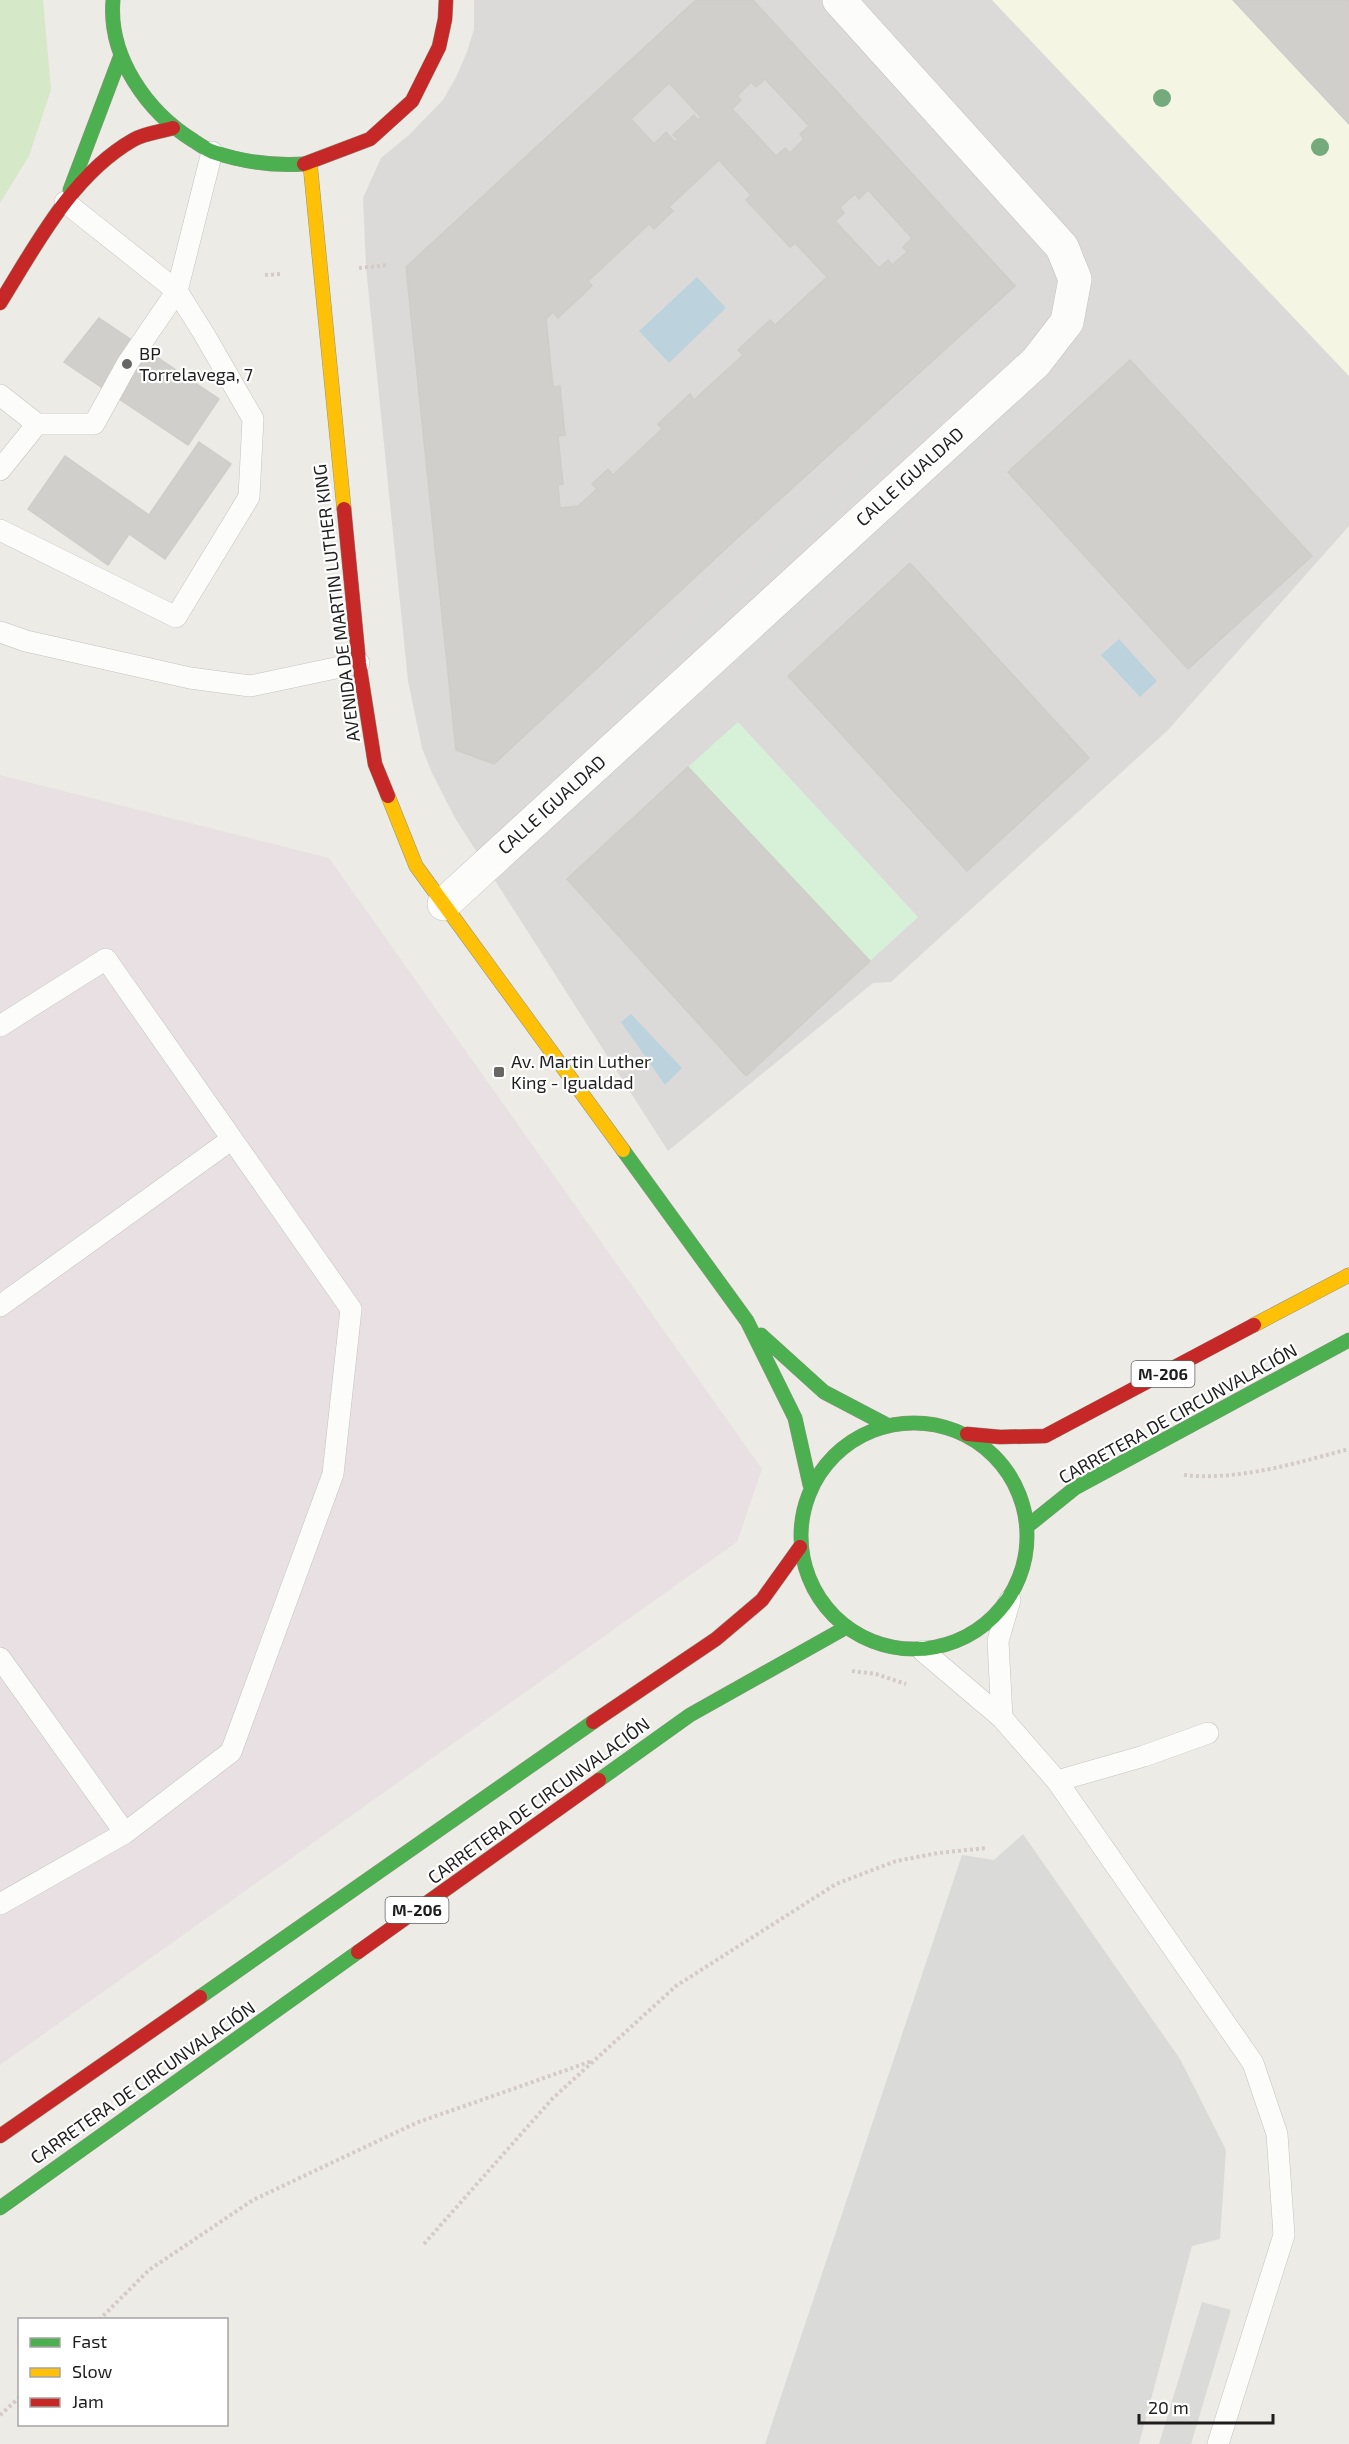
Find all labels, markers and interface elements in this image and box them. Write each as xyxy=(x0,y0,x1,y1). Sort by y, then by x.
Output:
place label: BP Torrelavega, 7 xyxy=(139,342,253,385)
marker: BP Torrelavega, 7 xyxy=(120,357,134,371)
street label: CALLE IGUALDAD xyxy=(851,422,968,530)
street label: AVENIDA DE MARTIN LUTHER KING xyxy=(308,463,364,743)
street label: CALLE IGUALDAD xyxy=(493,750,610,858)
place label: Av. Martin Luther King - Igualdad xyxy=(511,1050,651,1093)
marker: Av. Martin Luther King - Igualdad xyxy=(492,1065,506,1079)
street label: CARRETERA DE CIRCUNVALACIÓN xyxy=(1055,1338,1300,1488)
road number: M-206 xyxy=(1132,1361,1194,1387)
street label: CARRETERA DE CIRCUNVALACIÓN xyxy=(423,1712,654,1888)
road number: M-206 xyxy=(386,1897,448,1923)
street label: CARRETERA DE CIRCUNVALACIÓN xyxy=(26,1996,259,2168)
legend xyxy=(18,2318,228,2426)
text: Fast xyxy=(72,2330,107,2352)
text: Slow xyxy=(72,2360,113,2382)
scale bar xyxy=(1139,2387,1272,2425)
text: Jam xyxy=(72,2390,104,2412)
text: 20 m xyxy=(1148,2396,1189,2418)

